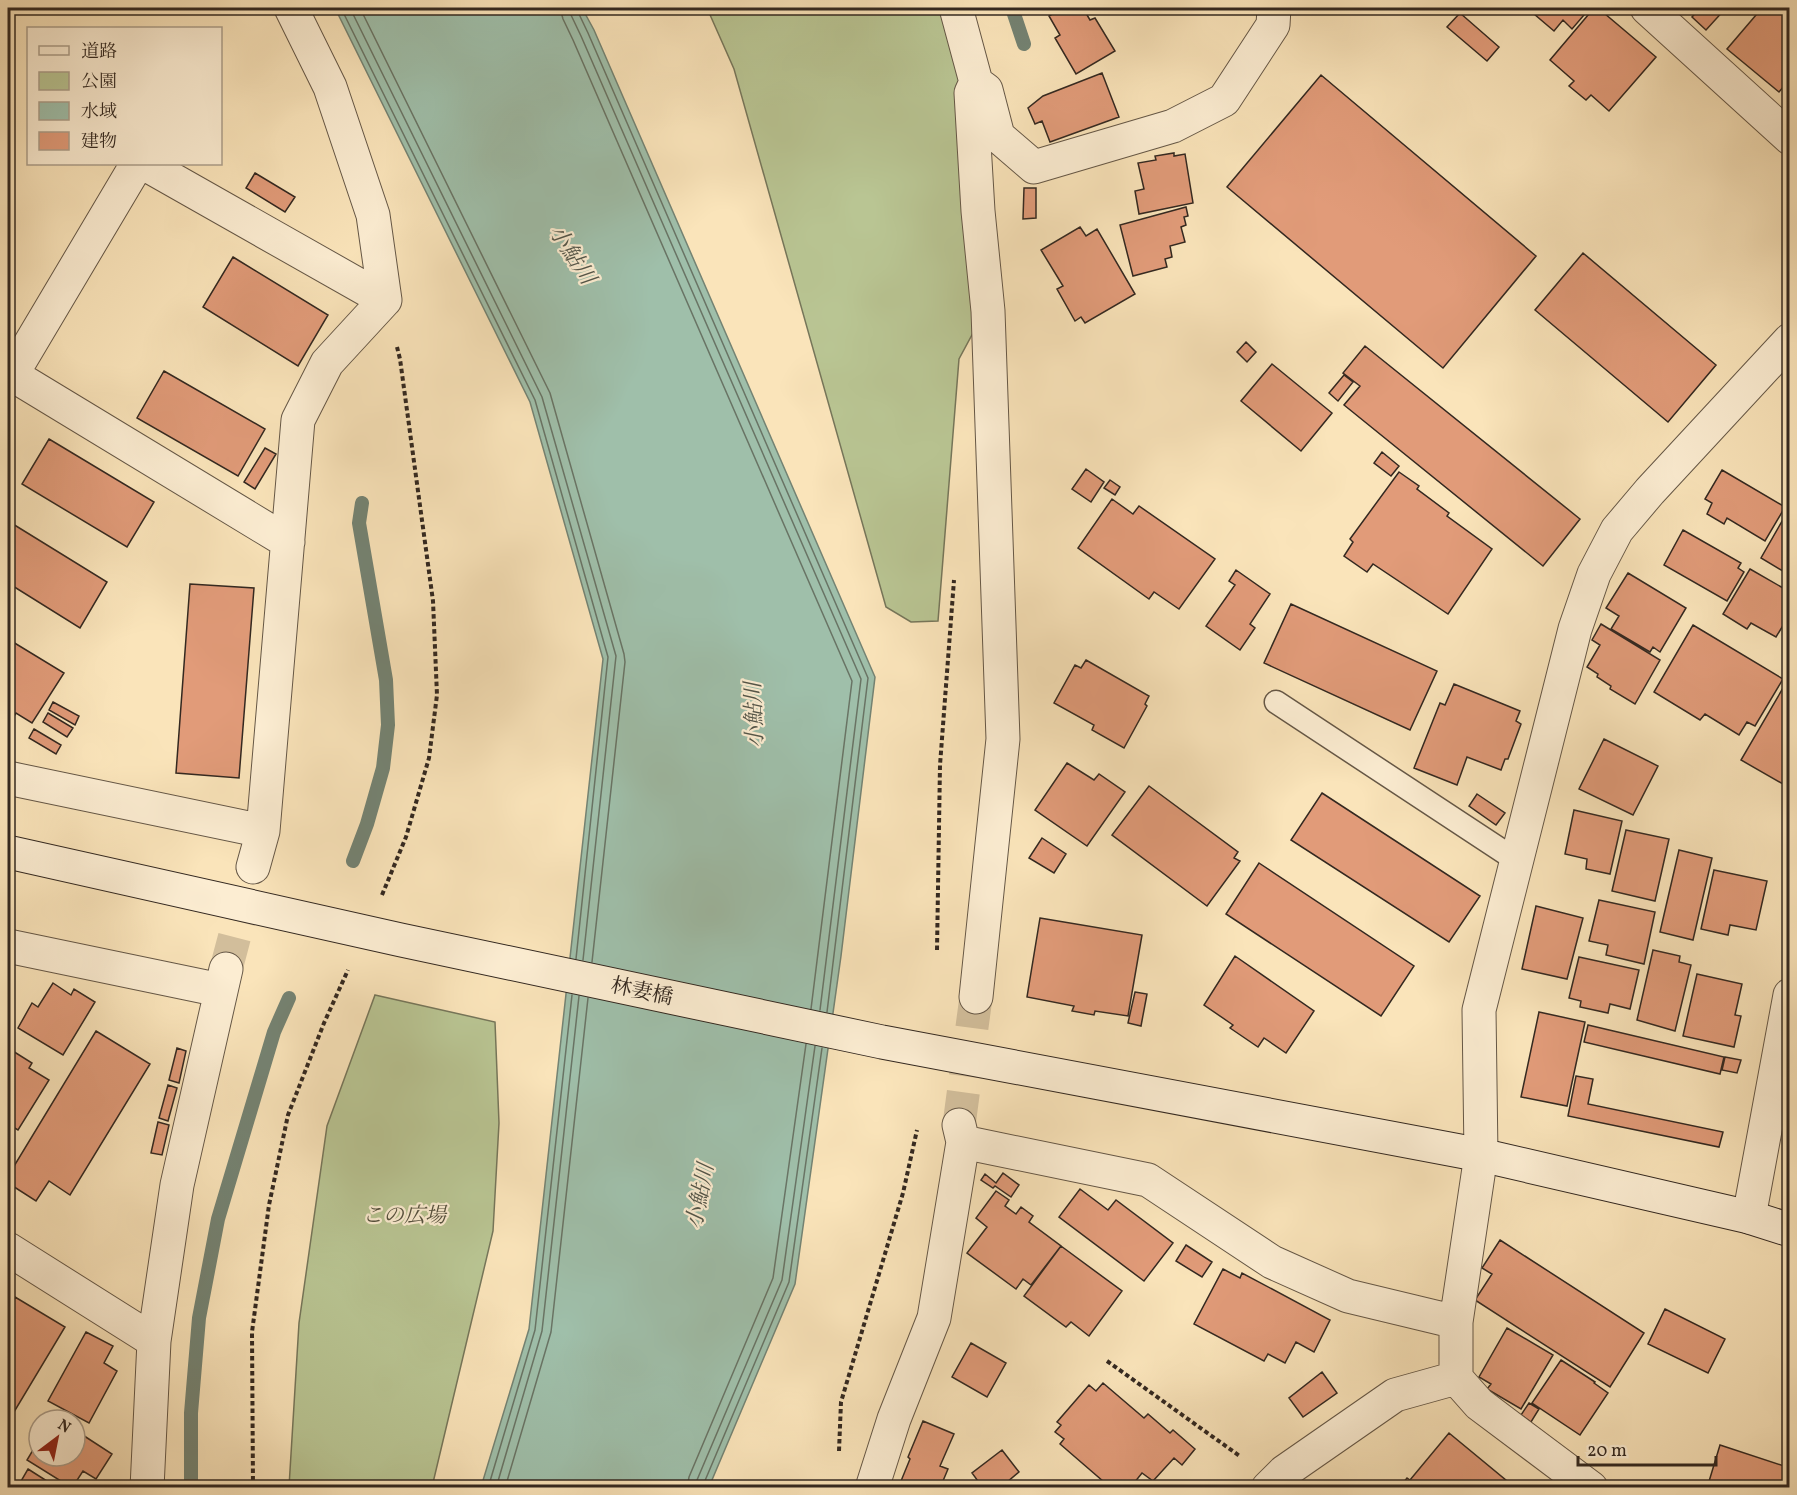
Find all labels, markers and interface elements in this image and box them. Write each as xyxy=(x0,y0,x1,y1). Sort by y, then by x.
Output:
legend xyxy=(27,27,222,165)
text: 道路 xyxy=(81,40,117,65)
text: 公園 xyxy=(81,70,117,95)
text: 水域 xyxy=(81,100,117,125)
text: 建物 xyxy=(81,130,117,155)
water label: 小鮎川 xyxy=(540,219,603,293)
water label: 小鮎川 xyxy=(739,679,772,748)
street label: 林妻橋 xyxy=(608,972,676,1013)
water label: 小鮎川 xyxy=(680,1159,723,1232)
park label: この広場 xyxy=(362,1202,448,1231)
north arrow xyxy=(27,1408,87,1468)
text: N xyxy=(53,1415,75,1440)
scale bar xyxy=(1578,1429,1716,1467)
text: 20 m xyxy=(1587,1439,1627,1464)

